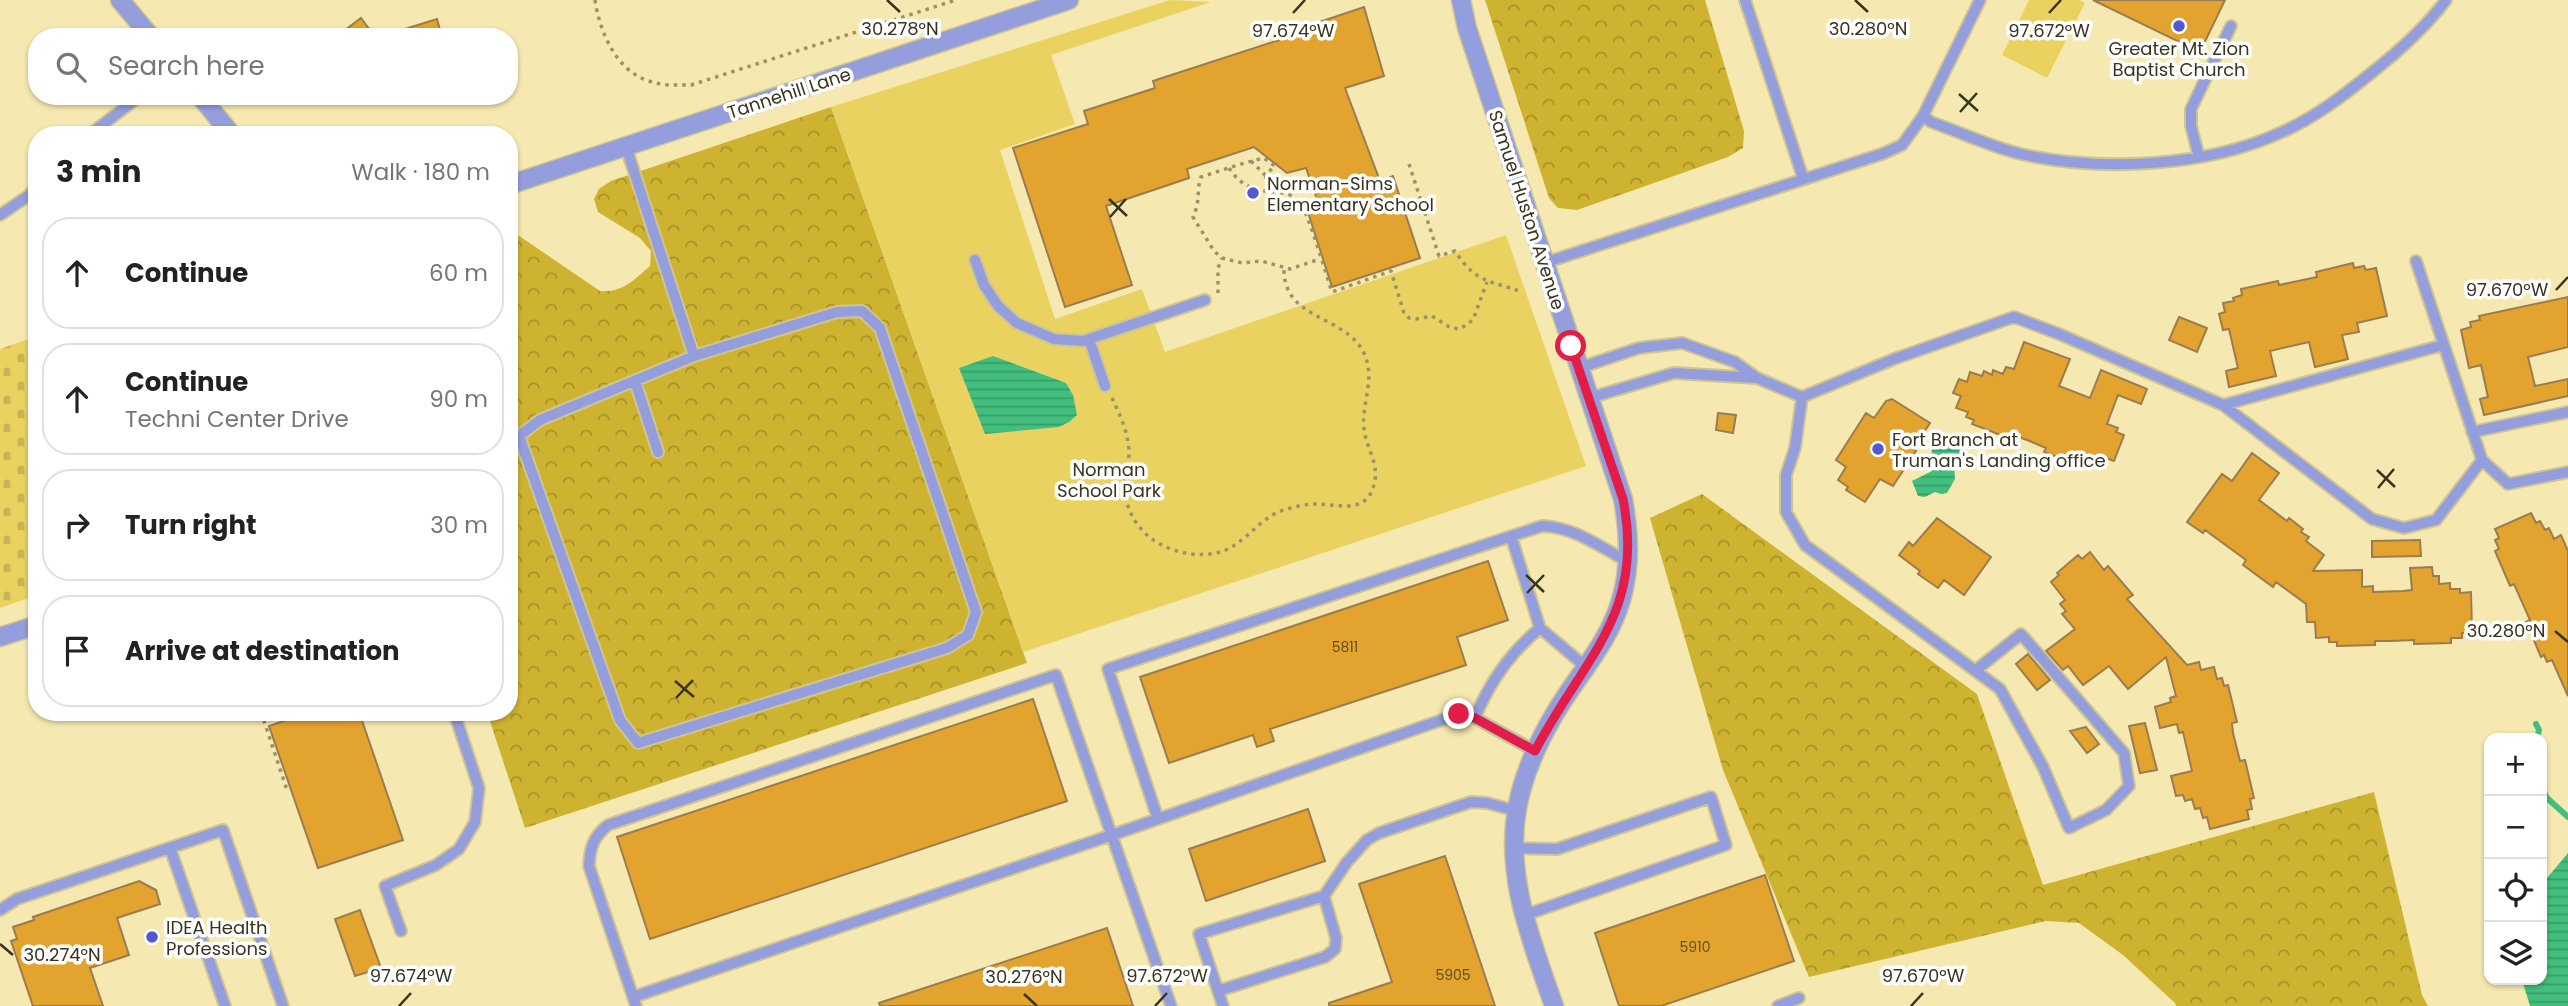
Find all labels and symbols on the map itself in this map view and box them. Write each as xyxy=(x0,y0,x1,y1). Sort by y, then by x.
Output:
text: 30.278°N xyxy=(861,16,939,41)
text: 30.280°N xyxy=(1829,16,1907,41)
text: 97.674°W xyxy=(1252,18,1335,43)
text: 97.672°W xyxy=(2008,18,2090,43)
marker: Greater Mt. Zion Baptist Church xyxy=(2171,18,2187,34)
place label: Greater Mt. Zion Baptist Church xyxy=(2108,36,2250,82)
street label: Tannehill Lane xyxy=(724,61,854,125)
street label: Samuel Huston Avenue xyxy=(1483,107,1571,313)
place label: Norman-Sims Elementary School xyxy=(1267,171,1434,217)
marker: Norman-Sims Elementary School xyxy=(1245,185,1261,201)
text: 97.670°W xyxy=(2466,277,2549,302)
route start xyxy=(1555,330,1586,361)
place label: Fort Branch at Truman's Landing office xyxy=(1892,427,2106,473)
marker: Fort Branch at Truman's Landing office xyxy=(1870,441,1886,457)
park label: Norman School Park xyxy=(1057,457,1162,503)
text: 30.280°N xyxy=(2467,618,2545,643)
house number: 5811 xyxy=(1332,637,1358,657)
route end xyxy=(1443,698,1474,729)
place label: IDEA Health Professions xyxy=(166,915,268,961)
marker: IDEA Health Professions xyxy=(144,929,160,945)
house number: 5910 xyxy=(1680,937,1710,957)
text: 30.274°N xyxy=(23,942,101,967)
text: 97.674°W xyxy=(370,963,453,988)
text: 97.672°W xyxy=(1126,963,1208,988)
text: 97.670°W xyxy=(1882,963,1965,988)
text: 30.276°N xyxy=(985,964,1063,989)
house number: 5905 xyxy=(1435,965,1471,985)

